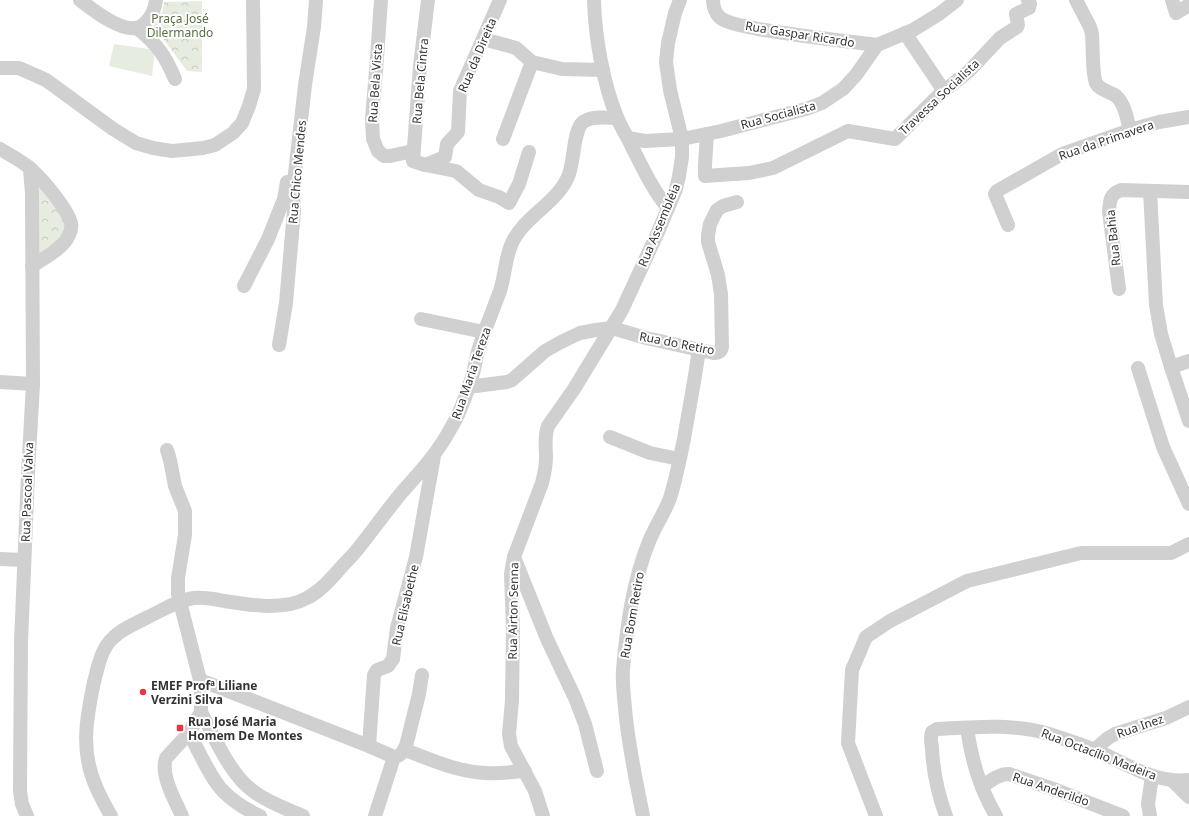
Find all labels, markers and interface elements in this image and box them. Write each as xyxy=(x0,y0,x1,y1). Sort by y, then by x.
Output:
park label: Praça José Dilermando xyxy=(147,10,213,41)
street label: Rua da Direita xyxy=(454,15,500,95)
street label: Rua Gaspar Ricardo xyxy=(744,17,856,51)
street label: Rua Bela Cintra xyxy=(408,37,432,125)
street label: Rua Bela Vista xyxy=(364,43,386,123)
street label: Travessa Socialista xyxy=(895,55,983,139)
street label: Rua Socialista xyxy=(739,97,817,133)
street label: Rua da Primavera xyxy=(1056,116,1156,164)
street label: Rua Chico Mendes xyxy=(284,119,310,225)
street label: Rua Assembléia xyxy=(634,181,684,269)
street label: Rua Bahia xyxy=(1102,209,1124,267)
street label: Rua Maria Tereza xyxy=(447,325,495,421)
street label: Rua do Retiro xyxy=(638,327,716,359)
street label: Rua Pascoal Valva xyxy=(17,442,37,542)
street label: Rua Airton Senna xyxy=(504,562,522,660)
street label: Rua Elisabethe xyxy=(387,563,423,647)
street label: Rua Bom Retiro xyxy=(616,570,648,660)
place label: EMEF Profª Liliane Verzini Silva xyxy=(151,677,258,708)
marker: EMEF Profª Liliane Verzini Silva xyxy=(138,687,148,697)
street label: Rua Inez xyxy=(1114,710,1166,742)
place label: Rua José Maria Homem De Montes xyxy=(188,713,302,744)
marker: Rua José Maria Homem De Montes xyxy=(175,723,185,733)
street label: Rua Octacílio Madeira xyxy=(1039,724,1159,784)
street label: Rua Anderildo xyxy=(1011,768,1091,810)

